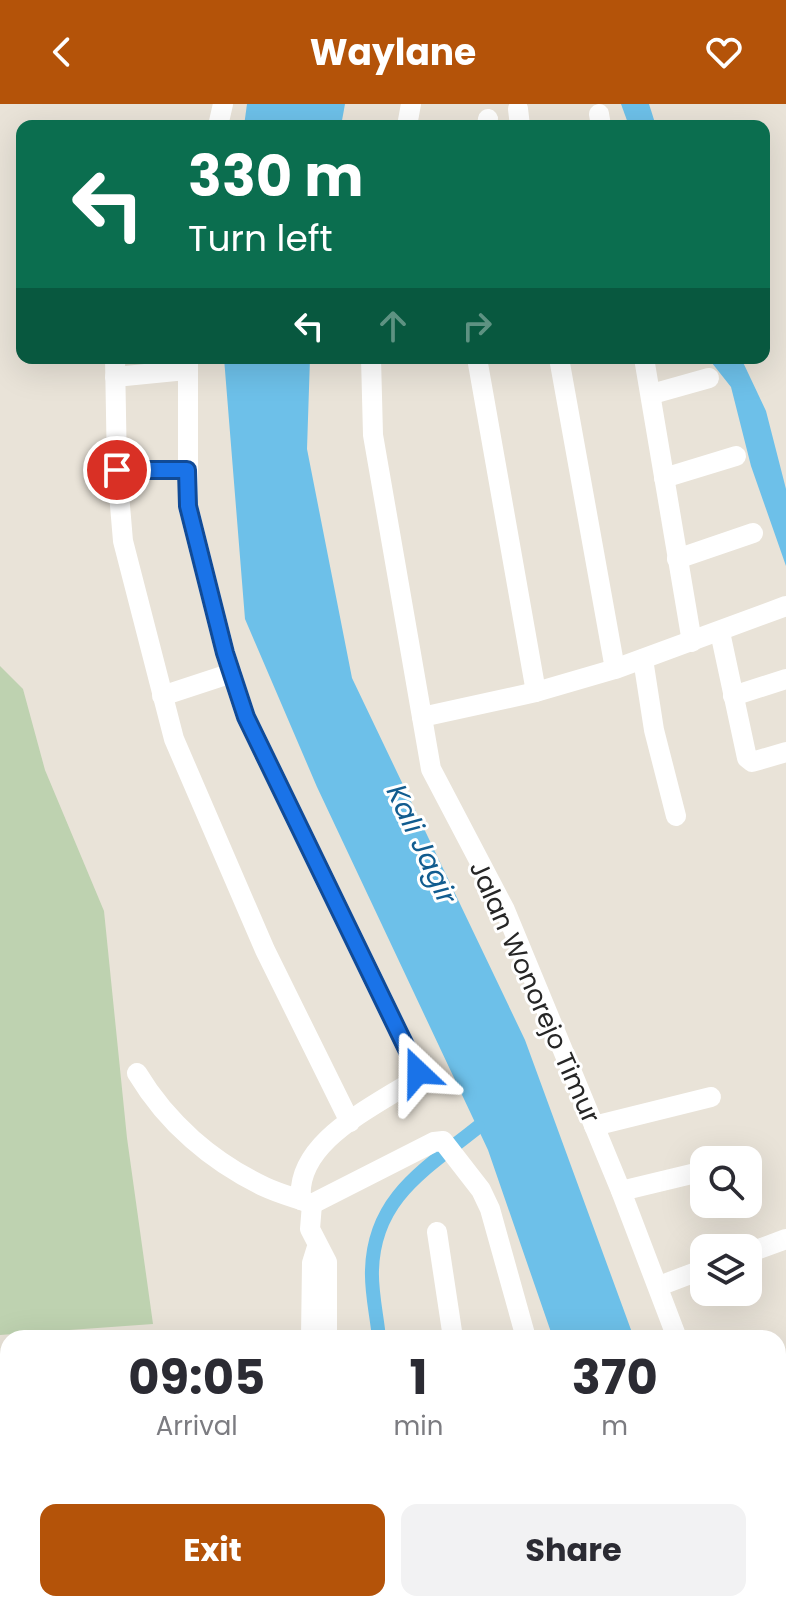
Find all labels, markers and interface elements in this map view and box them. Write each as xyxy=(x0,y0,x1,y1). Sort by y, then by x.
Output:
text: Waylane xyxy=(310,27,476,78)
icon: back xyxy=(40,30,84,74)
icon: heart xyxy=(702,30,746,74)
text: 330 m xyxy=(188,137,363,216)
icon: left xyxy=(56,152,160,256)
text: Turn left xyxy=(188,213,333,264)
icon: left xyxy=(287,304,331,348)
icon: ahead xyxy=(371,304,415,348)
icon: right xyxy=(455,304,499,348)
pin xyxy=(83,436,151,504)
icon: arrive xyxy=(95,448,139,492)
water label: Kali Jagir xyxy=(377,778,466,911)
street label: Jalan Wonorejo Timur xyxy=(461,855,609,1129)
position arrow xyxy=(376,1030,460,1114)
map controls xyxy=(690,1146,762,1306)
button: search xyxy=(690,1146,762,1218)
button: layers xyxy=(690,1234,762,1306)
text: 09:05 xyxy=(128,1344,265,1411)
text: 1 xyxy=(409,1344,427,1411)
text: 370 xyxy=(572,1344,658,1411)
text: Arrival xyxy=(156,1408,238,1444)
text: min xyxy=(394,1408,443,1444)
text: m xyxy=(601,1408,628,1444)
button: Exit xyxy=(40,1504,385,1596)
button: Share xyxy=(401,1504,746,1596)

